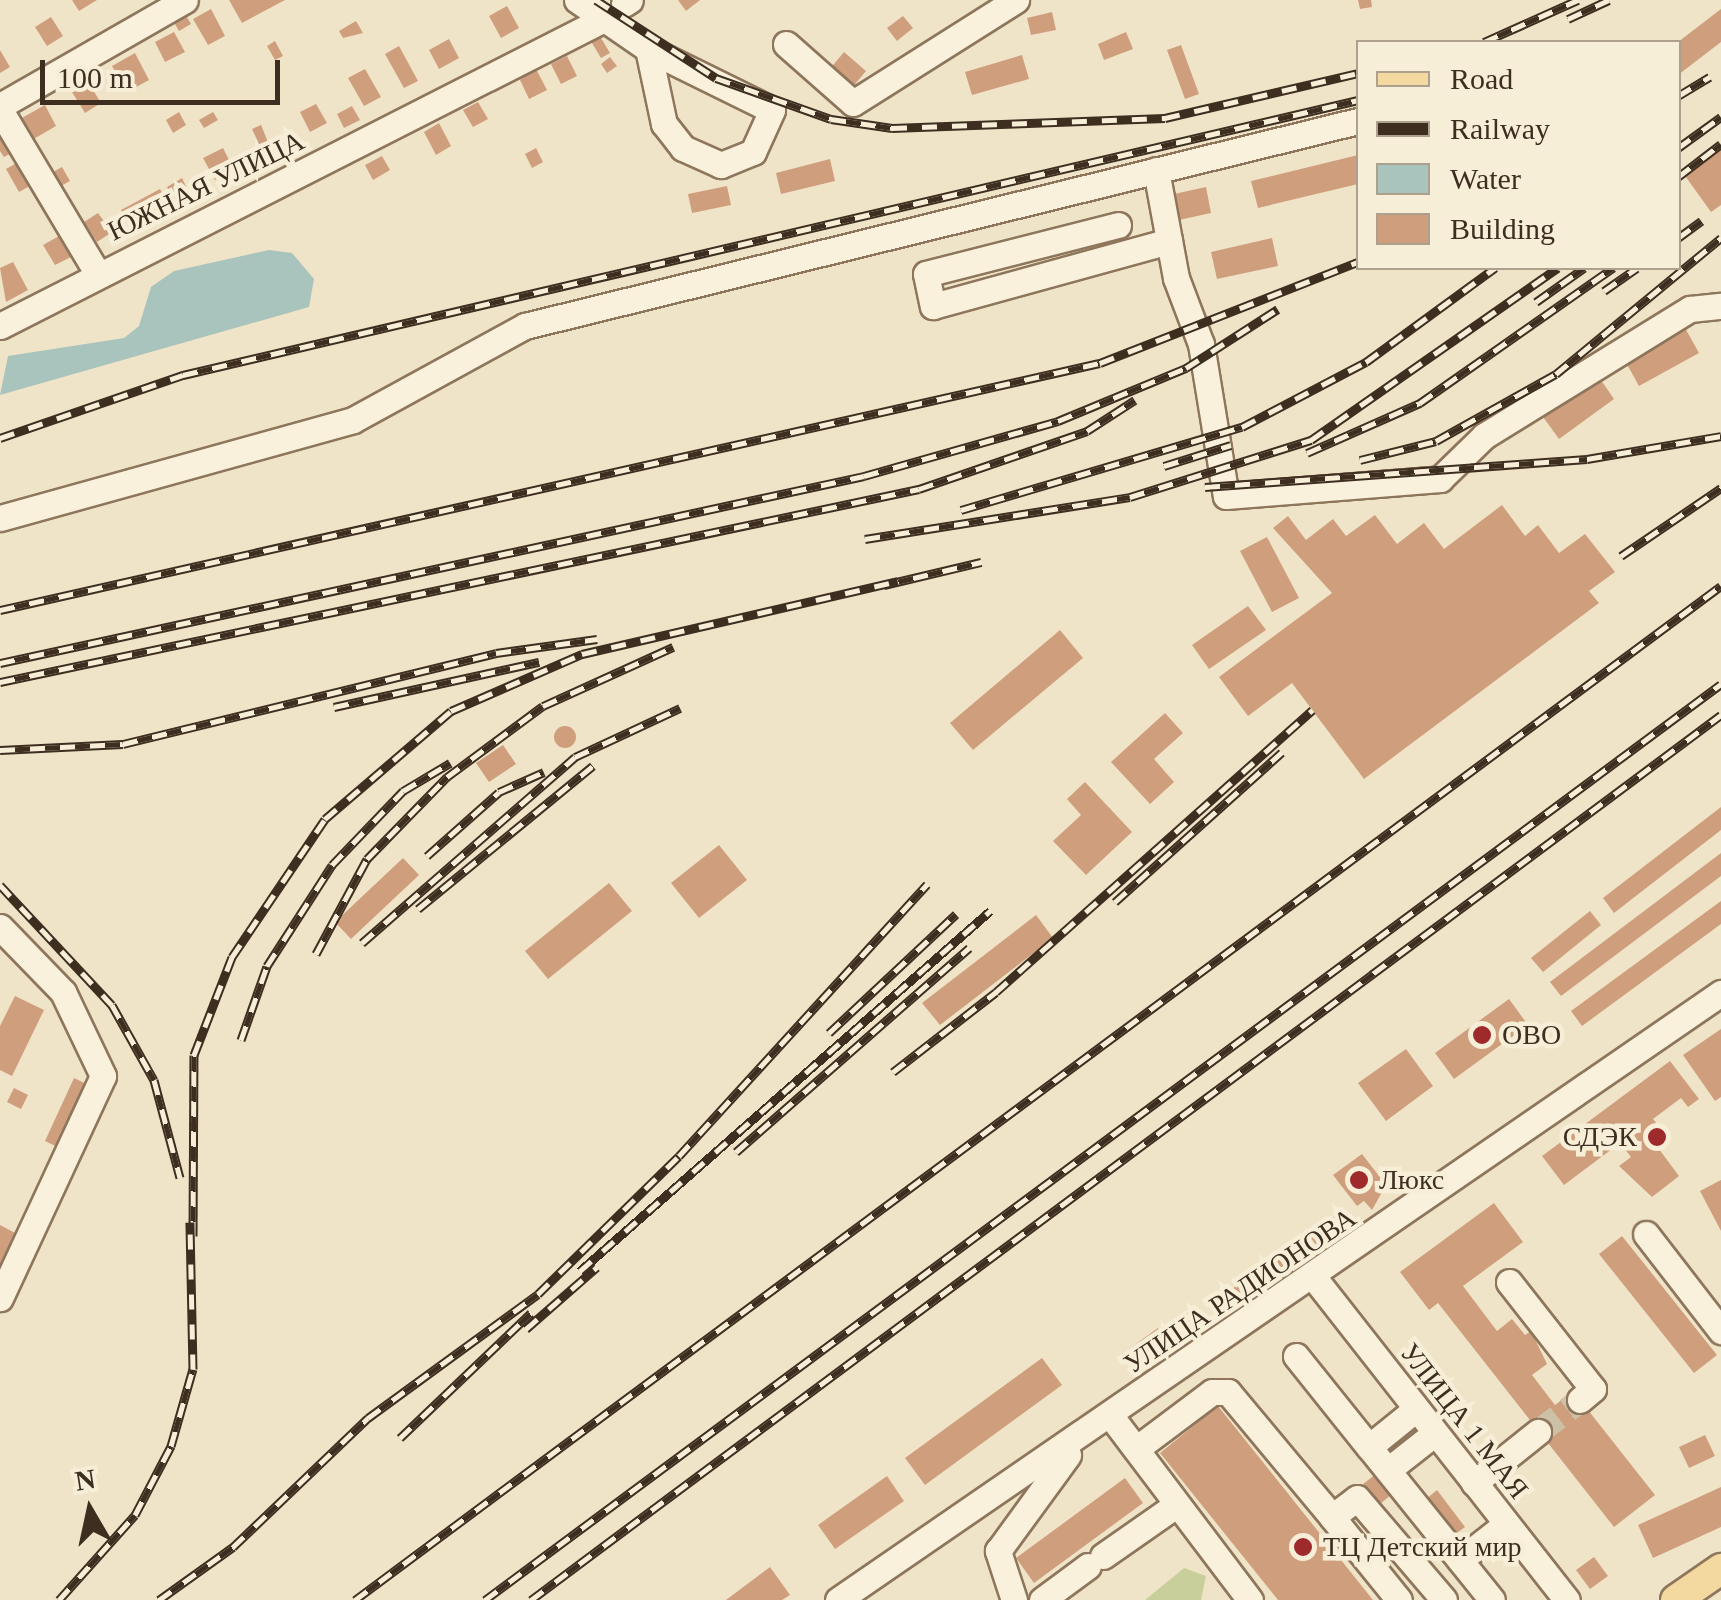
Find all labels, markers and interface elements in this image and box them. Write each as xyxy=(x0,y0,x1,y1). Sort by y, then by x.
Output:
scale bar xyxy=(45,40,285,102)
legend xyxy=(1356,40,1681,270)
text: 100 m xyxy=(57,61,133,94)
text: Road xyxy=(1450,62,1513,95)
text: Railway xyxy=(1450,112,1550,145)
street label: ЮЖНАЯ УЛИЦА xyxy=(102,124,310,248)
text: Water xyxy=(1450,162,1521,195)
text: Building xyxy=(1450,212,1555,245)
place label: OBO xyxy=(1502,1018,1561,1052)
marker: OBO xyxy=(1471,1024,1493,1046)
place label: СДЭК xyxy=(1563,1120,1637,1154)
marker: СДЭК xyxy=(1646,1126,1668,1148)
place label: Люкс xyxy=(1379,1163,1444,1197)
marker: Люкс xyxy=(1348,1169,1370,1191)
street label: УЛИЦА РАДИОНОВА xyxy=(1118,1201,1362,1381)
street label: УЛИЦА 1 МАЯ xyxy=(1393,1337,1535,1505)
north arrow xyxy=(40,1460,140,1560)
text: N xyxy=(73,1463,98,1497)
place label: ТЦ Детский мир xyxy=(1323,1530,1521,1564)
marker: ТЦ Детский мир xyxy=(1292,1536,1314,1558)

